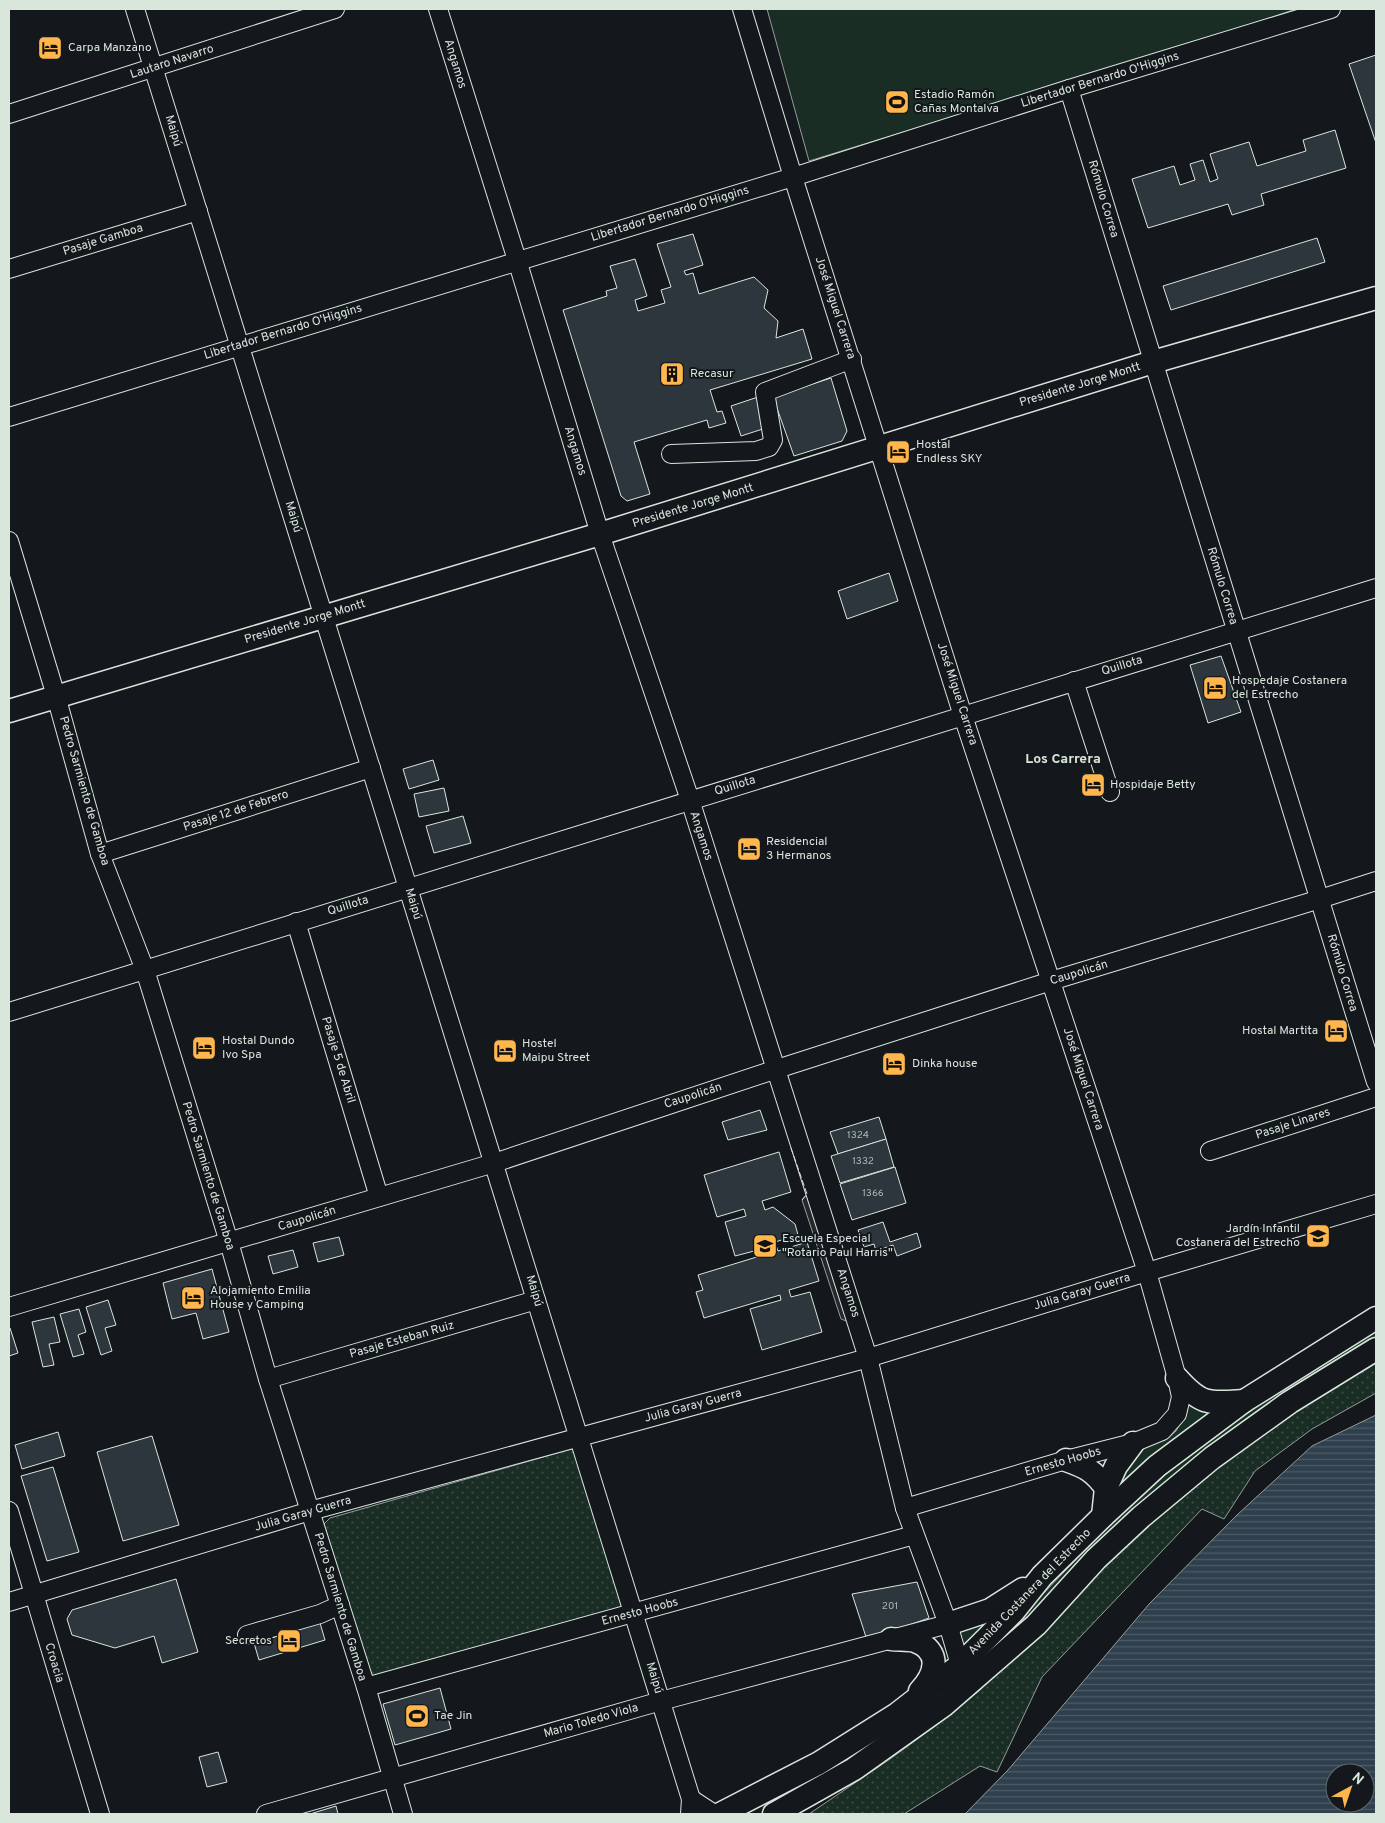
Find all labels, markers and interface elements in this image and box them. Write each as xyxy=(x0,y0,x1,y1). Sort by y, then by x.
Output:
hotel icon: Carpa Manzano xyxy=(37,35,63,61)
street label: Angamos xyxy=(440,37,470,91)
place label: Carpa Manzano xyxy=(68,40,152,56)
street label: Lautaro Navarro xyxy=(128,41,216,83)
street label: Libertador Bernardo O'Higgins xyxy=(1019,48,1181,112)
place label: Estadio Ramón Cañas Montalva xyxy=(914,87,999,117)
sports icon: Estadio Ramón Cañas Montalva xyxy=(884,89,910,115)
street label: Maipú xyxy=(161,113,185,149)
street label: Rómulo Correa xyxy=(1084,158,1122,240)
street label: Libertador Bernardo O'Higgins xyxy=(589,182,751,246)
street label: Pasaje Gamboa xyxy=(61,220,145,260)
street label: José Miguel Carrera xyxy=(811,255,859,361)
street label: Libertador Bernardo O'Higgins xyxy=(202,300,364,364)
street label: Presidente Jorge Montt xyxy=(1017,359,1143,411)
building icon: Recasur xyxy=(659,361,685,387)
place label: Recasur xyxy=(690,366,734,382)
street label: Angamos xyxy=(560,424,590,478)
place label: Hostal Endless SKY xyxy=(916,437,983,467)
hotel icon: Hostal Endless SKY xyxy=(885,439,911,465)
street label: Presidente Jorge Montt xyxy=(630,480,756,532)
street label: Maipú xyxy=(281,499,305,535)
street label: Rómulo Correa xyxy=(1203,545,1241,627)
street label: Presidente Jorge Montt xyxy=(242,596,368,648)
street label: José Miguel Carrera xyxy=(933,641,981,747)
street label: Quillota xyxy=(1099,652,1145,680)
place label: Hospedaje Costanera del Estrecho xyxy=(1232,673,1347,703)
hotel icon: Hospedaje Costanera del Estrecho xyxy=(1202,675,1228,701)
street label: Pedro Sarmiento de Gamboa xyxy=(55,715,113,867)
district label: Los Carrera xyxy=(1025,751,1101,768)
street label: Quillota xyxy=(712,772,758,800)
hotel icon: Hospidaje Betty xyxy=(1080,772,1106,798)
place label: Hospidaje Betty xyxy=(1110,777,1196,793)
street label: Pasaje 12 de Febrero xyxy=(181,786,291,836)
street label: Angamos xyxy=(686,809,716,863)
place label: Residencial 3 Hermanos xyxy=(766,834,832,864)
hotel icon: Residencial 3 Hermanos xyxy=(736,836,762,862)
street label: Maipú xyxy=(401,886,425,922)
street label: Quillota xyxy=(325,892,371,920)
street label: Rómulo Correa xyxy=(1323,932,1361,1014)
street label: Caupolicán xyxy=(1048,957,1110,989)
street label: Pasaje 5 de Abril xyxy=(317,1015,359,1105)
hotel icon: Hostal Martita xyxy=(1323,1018,1349,1044)
place label: Hostal Martita xyxy=(1242,1023,1318,1039)
street label: José Miguel Carrera xyxy=(1059,1026,1107,1132)
place label: Hostal Dundo Ivo Spa xyxy=(222,1033,295,1063)
hotel icon: Hostal Dundo Ivo Spa xyxy=(191,1035,217,1061)
place label: Hostel Maipu Street xyxy=(522,1036,590,1066)
hotel icon: Hostel Maipu Street xyxy=(492,1038,518,1064)
hotel icon: Dinka house xyxy=(881,1051,907,1077)
place label: Dinka house xyxy=(912,1056,978,1072)
street label: Caupolicán xyxy=(662,1079,724,1113)
street label: Pedro Sarmiento de Gamboa xyxy=(178,1100,238,1252)
street label: Pasaje Linares xyxy=(1254,1104,1332,1144)
house number: 1324 xyxy=(847,1129,869,1142)
house number: 1332 xyxy=(852,1155,874,1168)
house number: 1366 xyxy=(862,1187,884,1200)
street label: Caupolicán xyxy=(276,1203,338,1235)
place label: Jardín Infantil Costanera del Estrecho xyxy=(1176,1221,1300,1251)
school or university icon: Jardín Infantil Costanera del Estrecho xyxy=(1305,1223,1331,1249)
place label: Escuela Especial "Rotario Paul Harris" xyxy=(782,1231,893,1261)
school or university icon: Escuela Especial "Rotario Paul Harris" xyxy=(752,1233,778,1259)
street label: Angamos xyxy=(833,1266,863,1320)
street label: Julia Garay Guerra xyxy=(1032,1270,1132,1314)
street label: Maipú xyxy=(522,1273,546,1309)
place label: Alojamiento Emilia House y Camping xyxy=(210,1283,311,1313)
hotel icon: Alojamiento Emilia House y Camping xyxy=(180,1285,206,1311)
street label: Pasaje Esteban Ruiz xyxy=(348,1317,456,1363)
street label: Julia Garay Guerra xyxy=(643,1385,743,1427)
street label: Ernesto Hoobs xyxy=(1023,1443,1103,1481)
street label: Julia Garay Guerra xyxy=(253,1493,353,1535)
street label: Avenida Costanera del Estrecho xyxy=(965,1525,1095,1659)
street label: Pedro Sarmiento de Gamboa xyxy=(310,1531,370,1683)
street label: Ernesto Hoobs xyxy=(600,1594,680,1630)
house number: 201 xyxy=(882,1600,898,1613)
hotel icon: Secretos xyxy=(276,1628,302,1654)
place label: Secretos xyxy=(225,1633,272,1649)
street label: Croacia xyxy=(40,1641,68,1685)
street label: Maipú xyxy=(642,1660,666,1696)
street label: Mario Toledo Viola xyxy=(542,1700,640,1742)
sports icon: Tae Jin xyxy=(404,1703,430,1729)
place label: Tae Jin xyxy=(434,1708,472,1724)
north arrow xyxy=(1325,1763,1375,1813)
text: N xyxy=(1348,1769,1367,1789)

